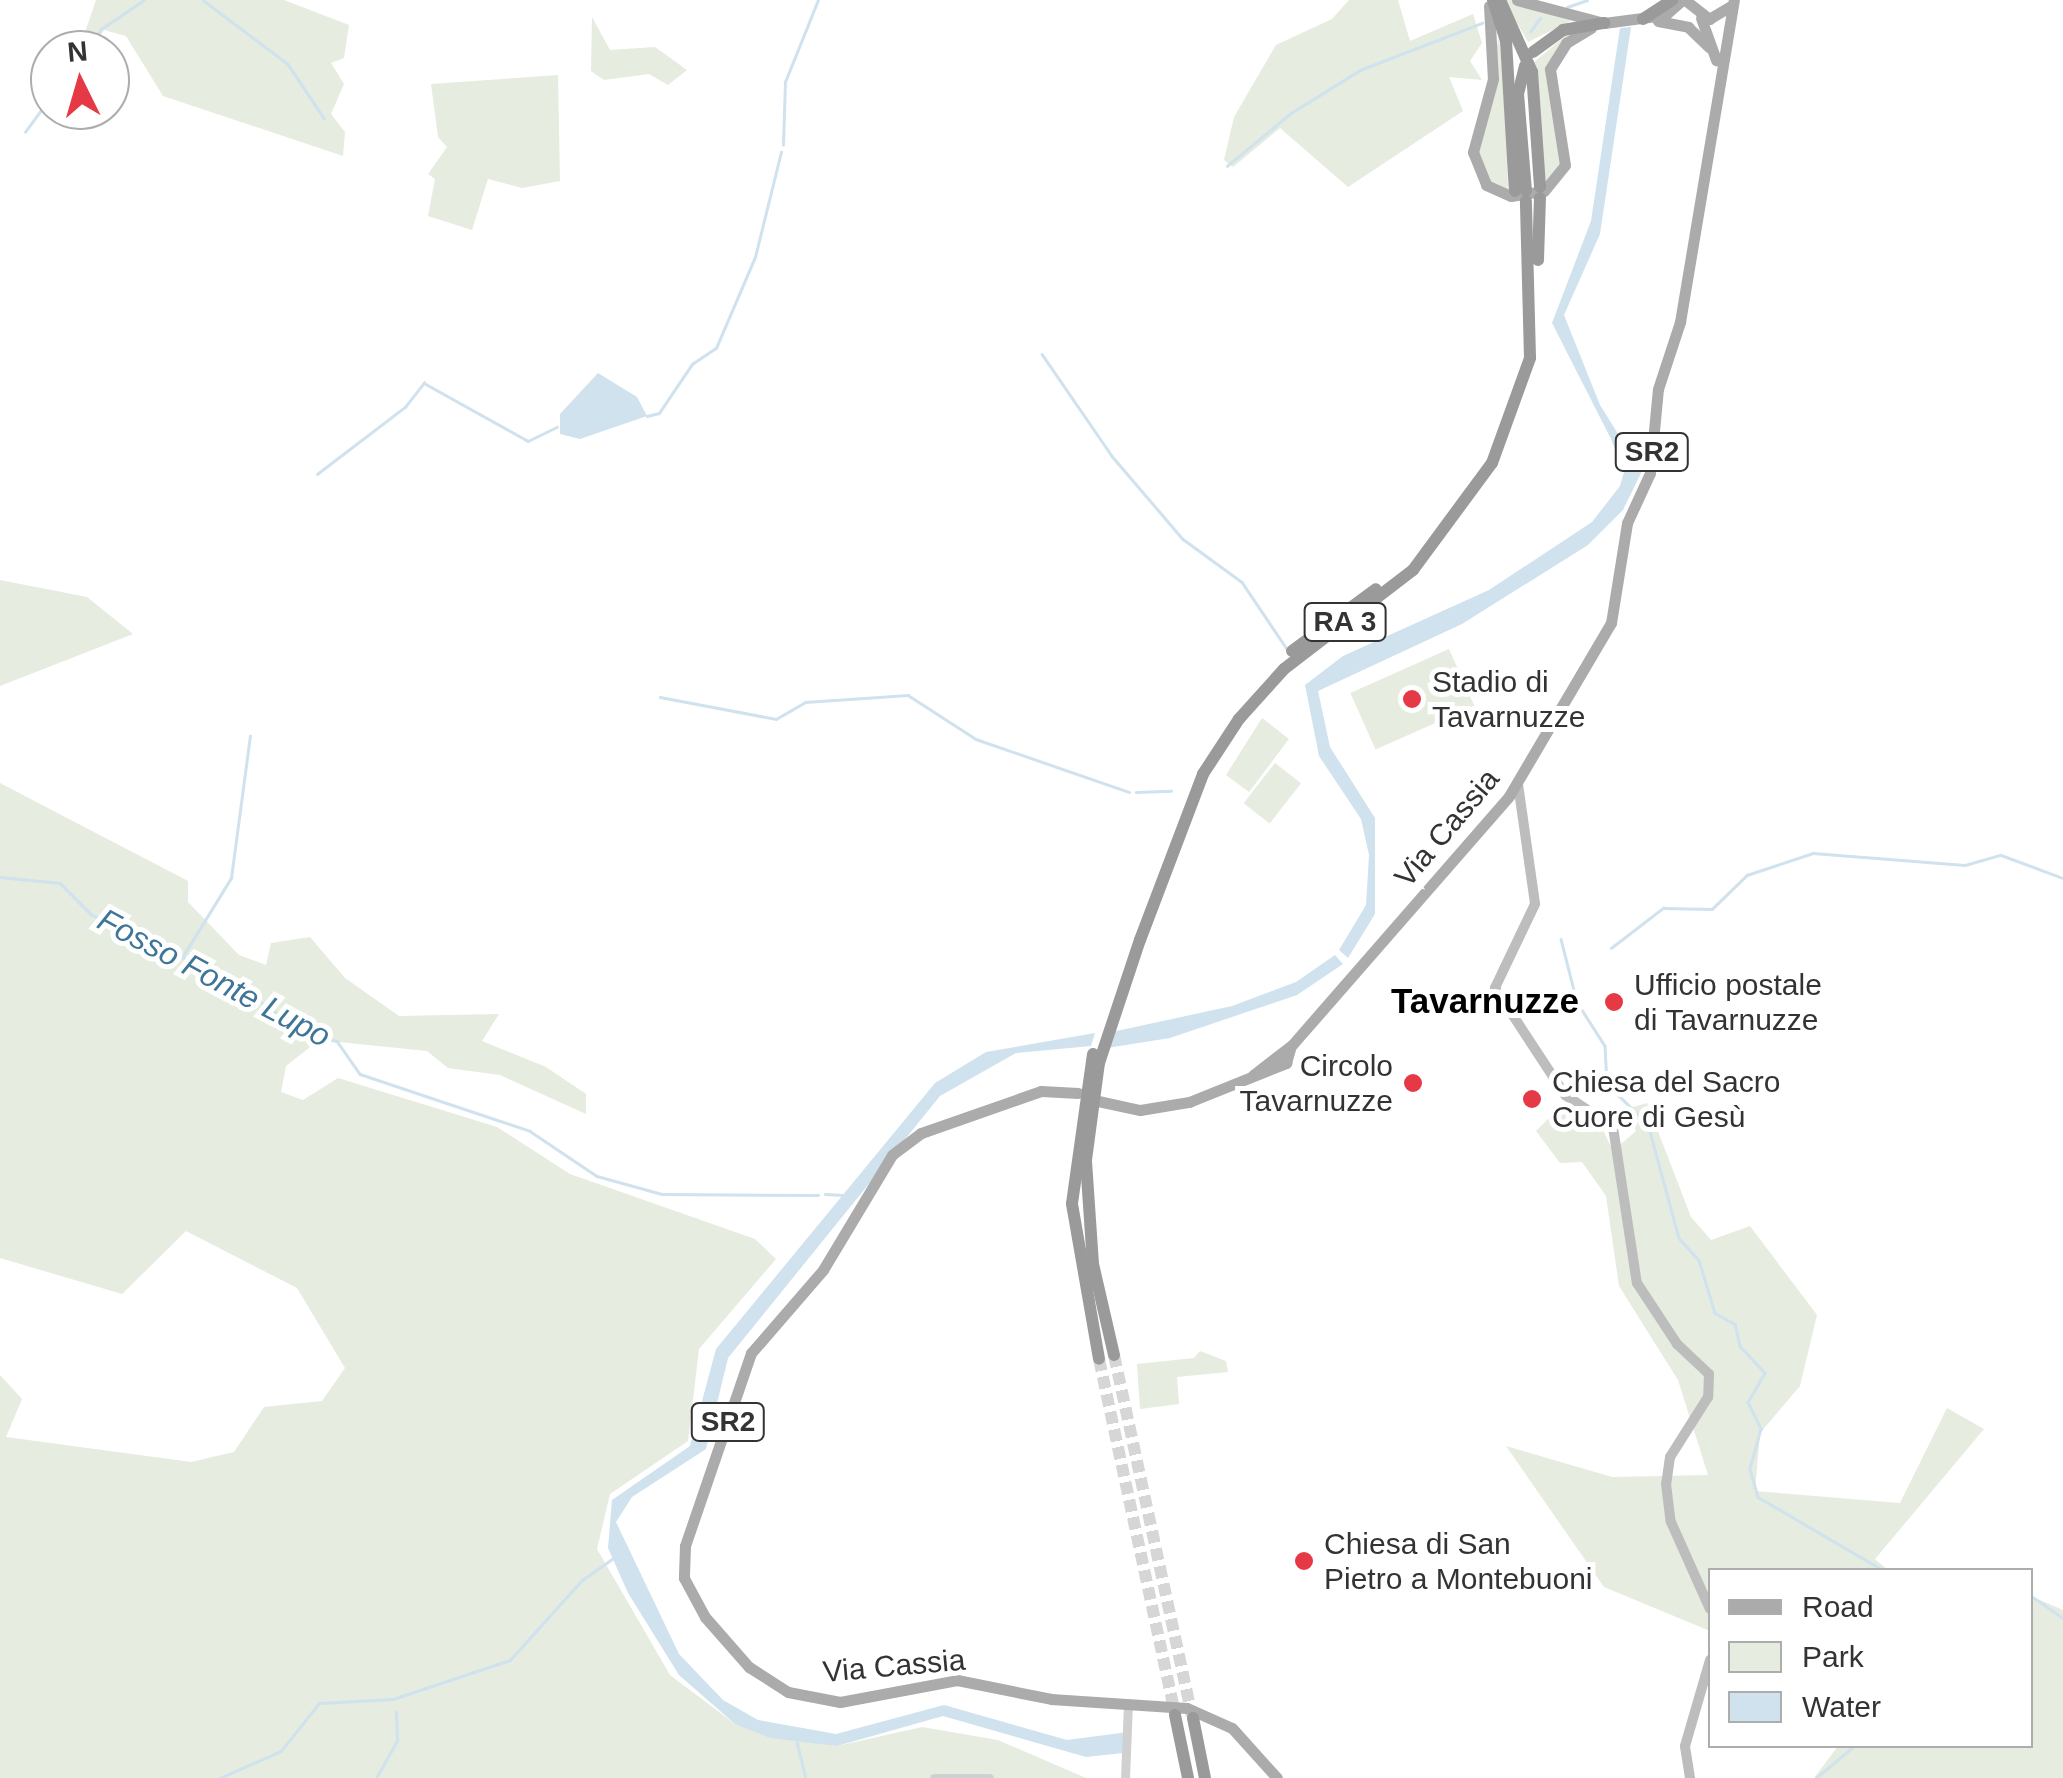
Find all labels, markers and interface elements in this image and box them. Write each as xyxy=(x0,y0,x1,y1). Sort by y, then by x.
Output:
north arrow xyxy=(30,30,130,130)
text: N xyxy=(66,35,89,68)
road number: SR2 xyxy=(1614,429,1690,475)
road number: RA 3 xyxy=(1302,599,1388,645)
place label: Stadio di Tavarnuzze xyxy=(1432,664,1585,734)
marker: Stadio di Tavarnuzze xyxy=(1401,688,1423,710)
street label: Via Cassia xyxy=(1387,762,1507,894)
water label: Fosso Fonte Lupo xyxy=(91,901,337,1055)
place label: Ufficio postale di Tavarnuzze xyxy=(1634,967,1822,1038)
district label: Tavarnuzze xyxy=(1391,980,1579,1022)
marker: Ufficio postale di Tavarnuzze xyxy=(1603,991,1625,1013)
place label: Circolo Tavarnuzze xyxy=(1240,1048,1393,1118)
place label: Chiesa del Sacro Cuore di Gesù xyxy=(1552,1064,1780,1134)
marker: Circolo Tavarnuzze xyxy=(1402,1072,1424,1094)
marker: Chiesa del Sacro Cuore di Gesù xyxy=(1521,1088,1543,1110)
road number: SR2 xyxy=(690,1399,766,1445)
place label: Chiesa di San Pietro a Montebuoni xyxy=(1324,1526,1593,1596)
marker: Chiesa di San Pietro a Montebuoni xyxy=(1293,1550,1315,1572)
legend xyxy=(1708,1568,2033,1748)
text: Road xyxy=(1802,1590,1874,1623)
text: Park xyxy=(1802,1640,1864,1673)
street label: Via Cassia xyxy=(821,1642,967,1690)
text: Water xyxy=(1802,1690,1881,1723)

